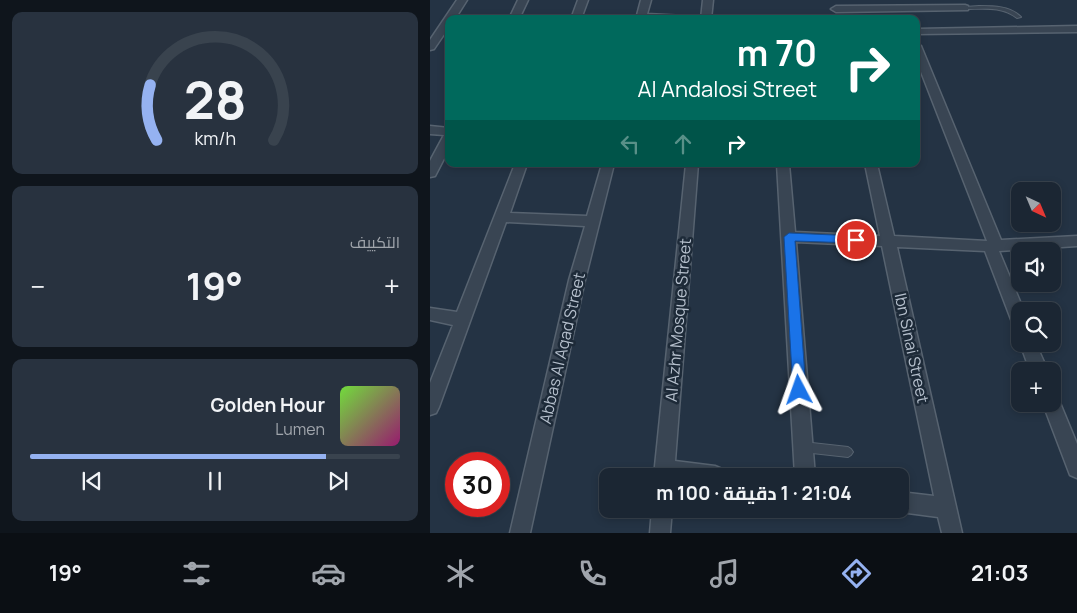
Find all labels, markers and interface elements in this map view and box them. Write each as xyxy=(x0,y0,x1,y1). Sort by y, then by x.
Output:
text: 70 m xyxy=(737,29,817,77)
icon: right xyxy=(835,35,900,100)
text: 28 xyxy=(184,64,246,135)
text: Al Andalosi Street xyxy=(638,74,817,104)
text: km/h xyxy=(194,126,236,150)
icon: left xyxy=(616,130,644,158)
icon: ahead xyxy=(669,130,697,158)
icon: right xyxy=(722,130,750,158)
north arrow xyxy=(1011,182,1061,232)
map controls xyxy=(1011,182,1061,412)
pin xyxy=(835,219,877,261)
icon: arrive xyxy=(842,226,870,254)
text: التكييف xyxy=(350,231,400,253)
street label: Al Azhr Mosque Street xyxy=(660,237,696,403)
button: sound xyxy=(1011,242,1061,292)
text: 19° xyxy=(186,259,243,311)
text: − xyxy=(30,267,45,305)
text: + xyxy=(384,267,400,305)
street label: Abbas Al Aqad Street xyxy=(534,270,590,426)
street label: Ibn Sinai Street xyxy=(890,291,934,405)
button: search xyxy=(1011,302,1061,352)
button: + xyxy=(1011,362,1061,412)
position arrow xyxy=(772,363,824,415)
text: Golden Hour xyxy=(211,392,325,418)
text: Lumen xyxy=(275,418,325,440)
speed limit sign: 30 xyxy=(445,452,510,517)
icon: previous xyxy=(78,467,106,495)
icon: pause xyxy=(201,467,229,495)
icon: next xyxy=(324,467,352,495)
text: 21:04 · 1 دقيقة · 100 m xyxy=(656,480,852,506)
icon: filters xyxy=(179,556,214,591)
icon: car xyxy=(311,556,346,591)
icon: climate xyxy=(443,556,478,591)
icon: phone xyxy=(575,556,610,591)
icon: music xyxy=(707,556,742,591)
icon: directions xyxy=(839,556,874,591)
text: 19° xyxy=(49,558,82,588)
text: 21:03 xyxy=(971,558,1029,588)

